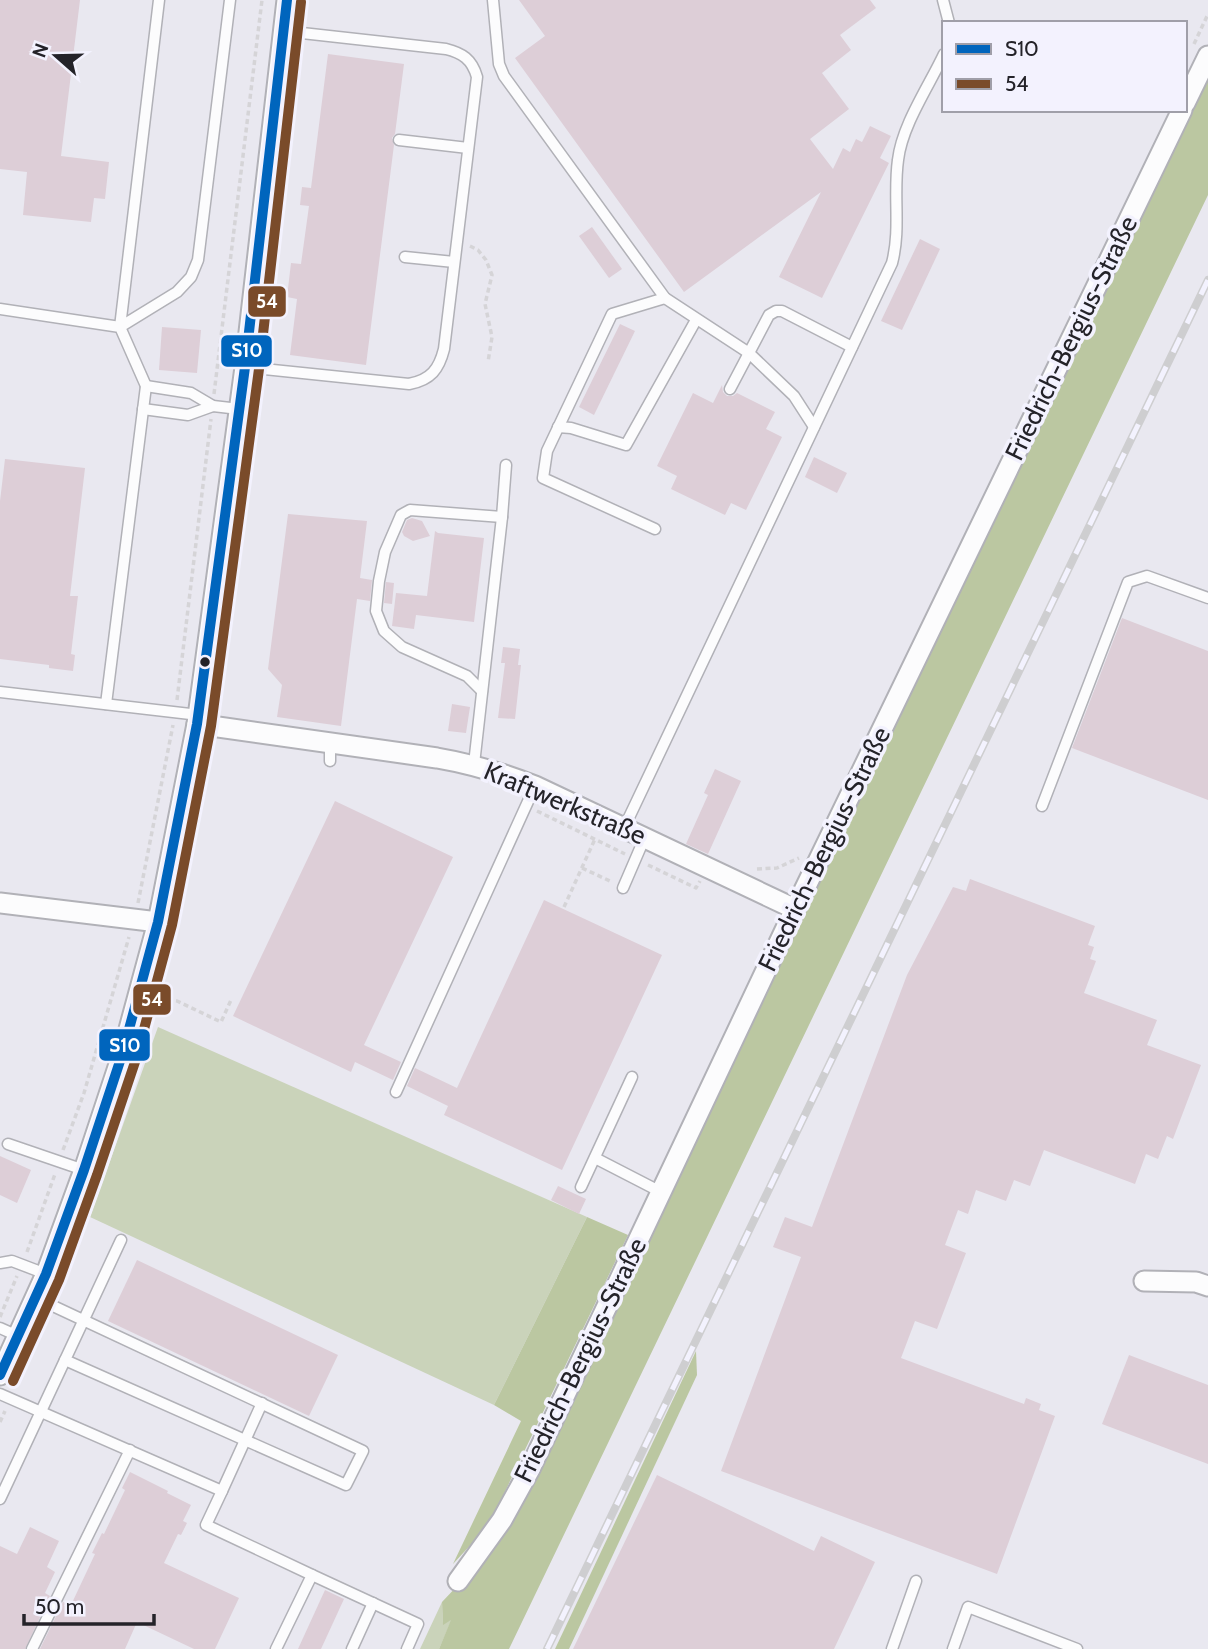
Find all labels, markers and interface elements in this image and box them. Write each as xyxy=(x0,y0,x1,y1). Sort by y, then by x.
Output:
north arrow xyxy=(21,21,91,91)
legend xyxy=(942,21,1187,112)
text: S10 xyxy=(1005,36,1039,61)
text: N xyxy=(27,40,54,61)
text: 54 xyxy=(1005,71,1029,96)
street label: Friedrich-Bergius-Straße xyxy=(998,211,1144,465)
line badge: 54 xyxy=(247,285,287,318)
text: 54 xyxy=(256,290,278,313)
line badge: S10 xyxy=(220,334,273,368)
text: S10 xyxy=(231,339,263,362)
unlabelled marker xyxy=(198,655,212,669)
street label: Friedrich-Bergius-Straße xyxy=(751,722,897,976)
street label: Kraftwerkstraße xyxy=(479,755,651,851)
line badge: 54 xyxy=(132,983,172,1016)
text: 54 xyxy=(141,988,163,1011)
line badge: S10 xyxy=(98,1028,151,1062)
text: S10 xyxy=(109,1034,141,1057)
street label: Friedrich-Bergius-Straße xyxy=(507,1233,653,1487)
scale bar xyxy=(24,1582,154,1626)
text: 50 m xyxy=(35,1594,84,1619)

